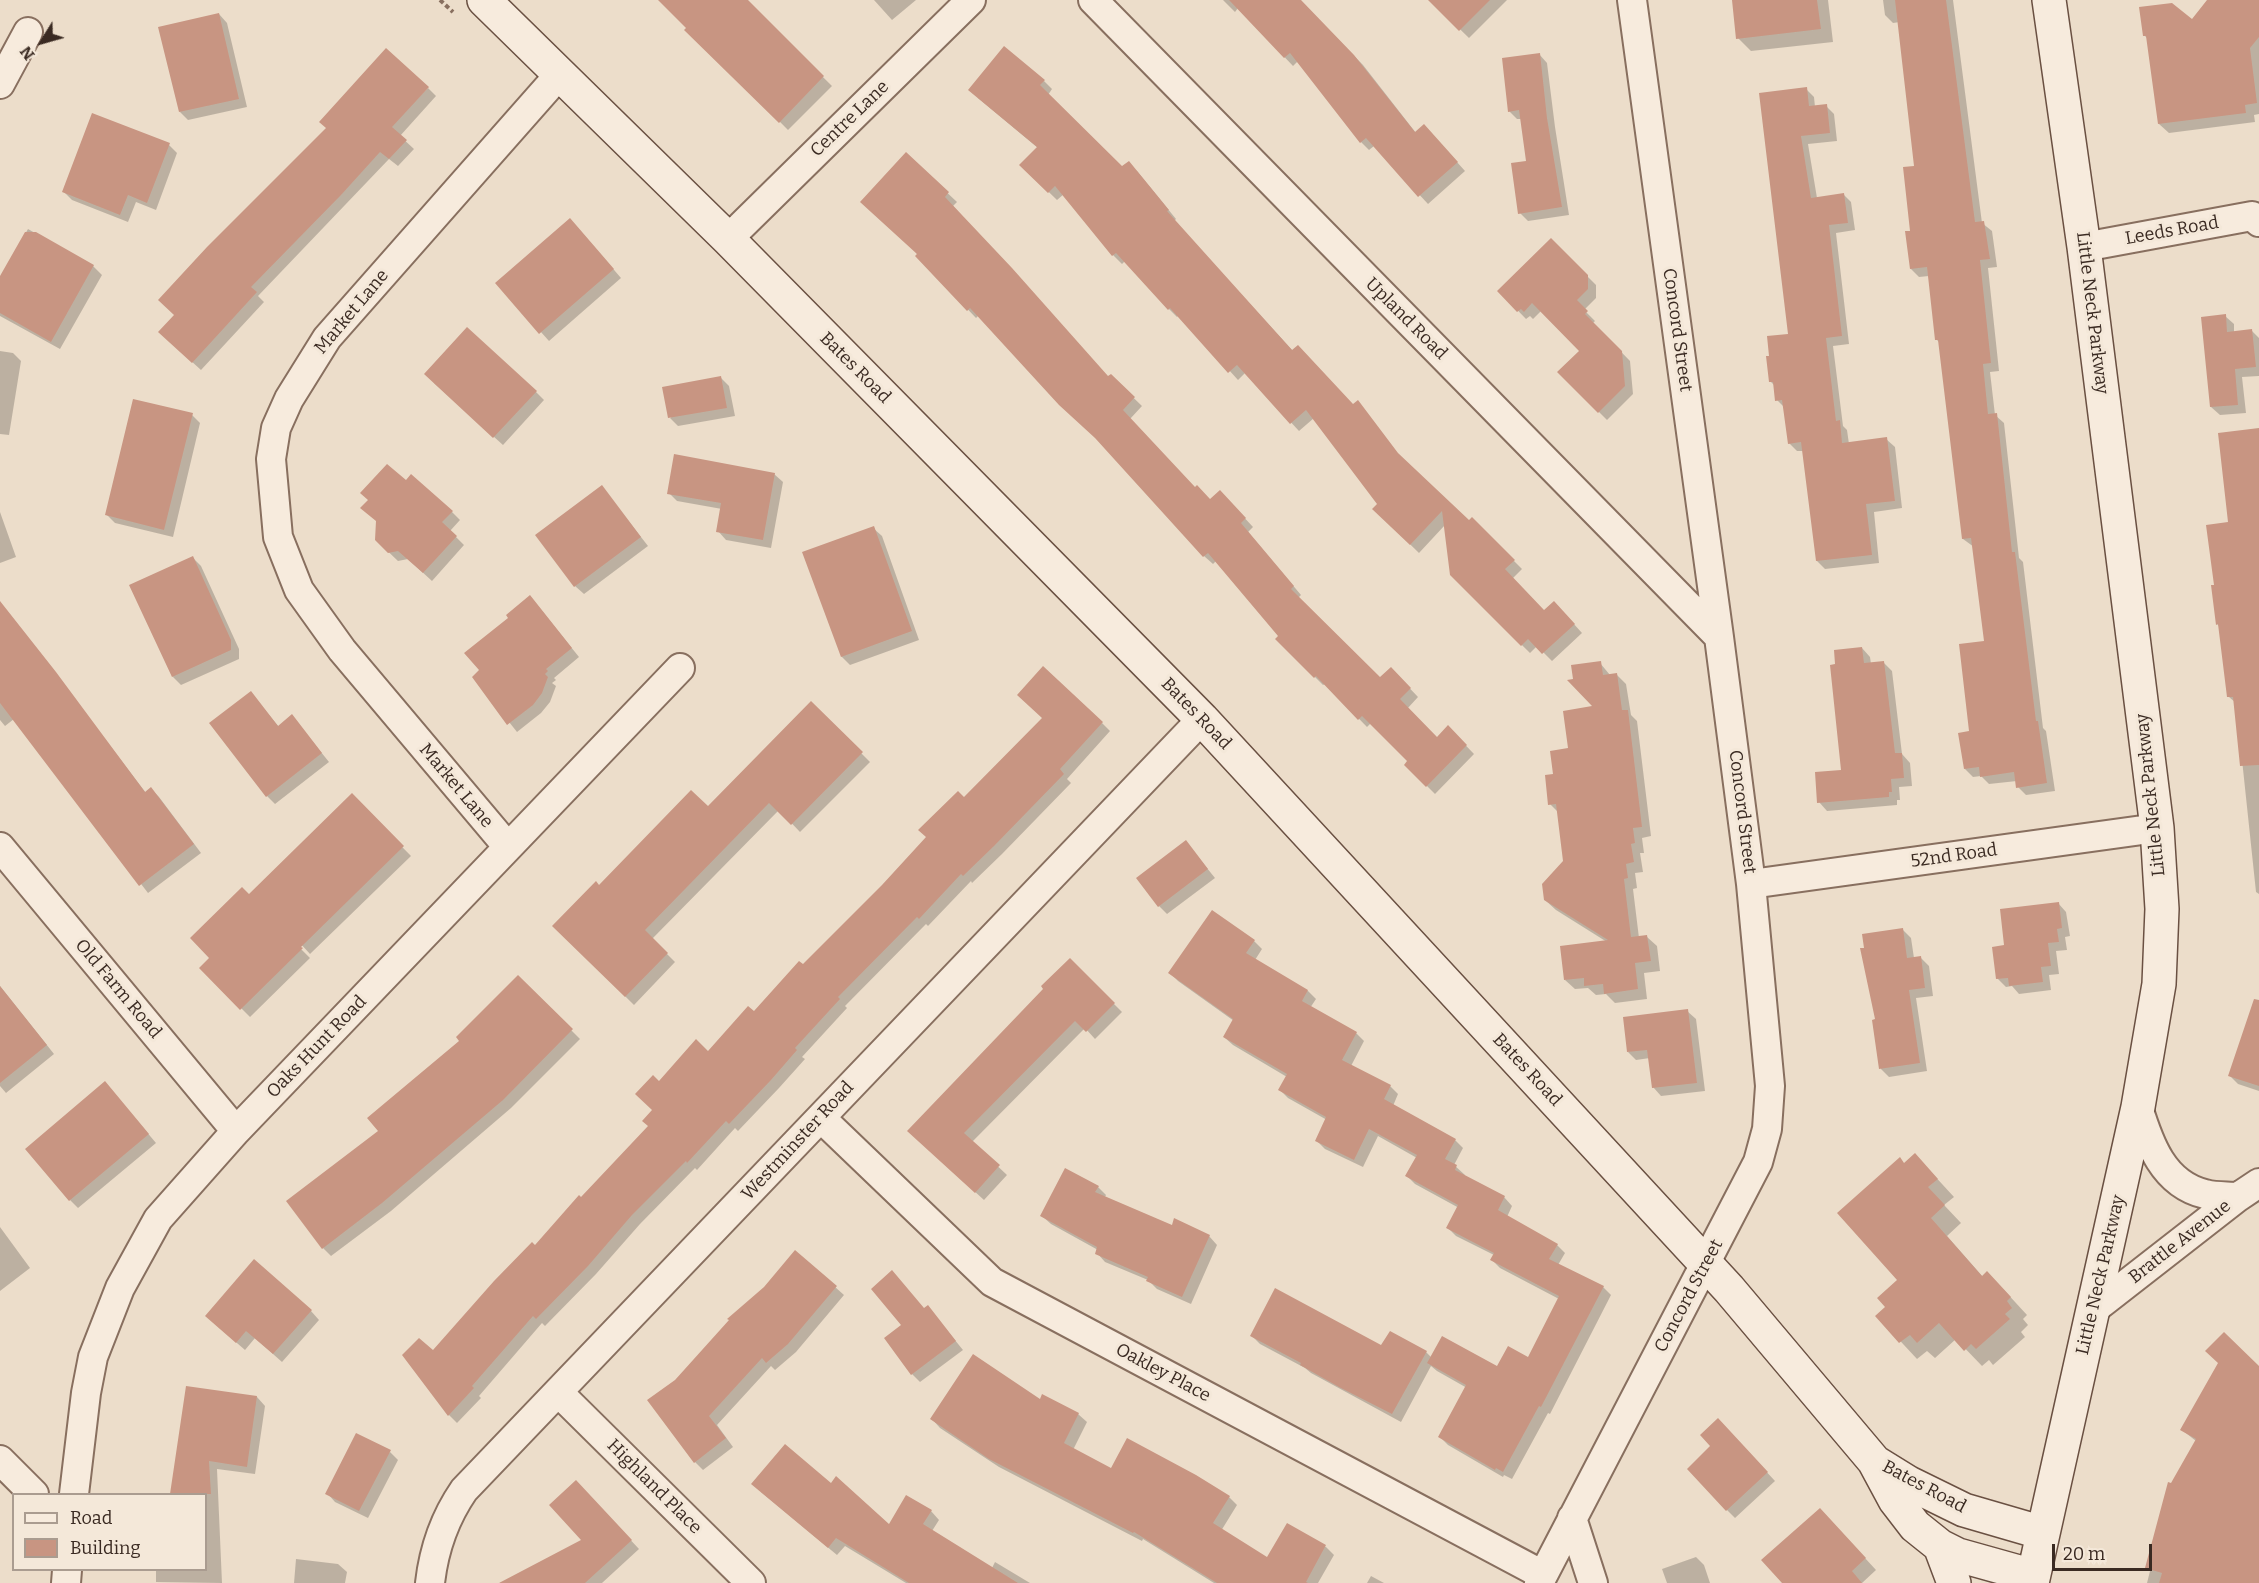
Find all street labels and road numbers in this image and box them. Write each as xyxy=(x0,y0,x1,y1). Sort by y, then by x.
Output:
street label: Centre Lane xyxy=(806,76,894,162)
street label: Leeds Road xyxy=(2124,212,2220,250)
street label: Little Neck Parkway xyxy=(2071,230,2113,396)
street label: Market Lane xyxy=(310,265,394,359)
street label: Concord Street xyxy=(1658,267,1696,393)
street label: Upland Road xyxy=(1361,274,1451,364)
street label: Bates Road xyxy=(815,328,895,408)
street label: Bates Road xyxy=(1156,674,1236,754)
street label: Little Neck Parkway xyxy=(2132,713,2170,877)
street label: Market Lane xyxy=(414,739,498,833)
street label: Concord Street xyxy=(1724,749,1760,875)
street label: 52nd Road xyxy=(1909,839,1999,873)
street label: Old Farm Road xyxy=(70,935,166,1043)
street label: Oaks Hunt Road xyxy=(263,991,371,1103)
street label: Bates Road xyxy=(1488,1029,1566,1111)
street label: Westminster Road xyxy=(737,1077,859,1205)
street label: Little Neck Parkway xyxy=(2072,1193,2130,1357)
street label: Brattle Avenue xyxy=(2125,1196,2235,1288)
street label: Concord Street xyxy=(1650,1236,1728,1356)
street label: Oakley Place xyxy=(1112,1339,1214,1407)
street label: Highland Place xyxy=(602,1435,706,1539)
street label: Bates Road xyxy=(1878,1456,1970,1518)

